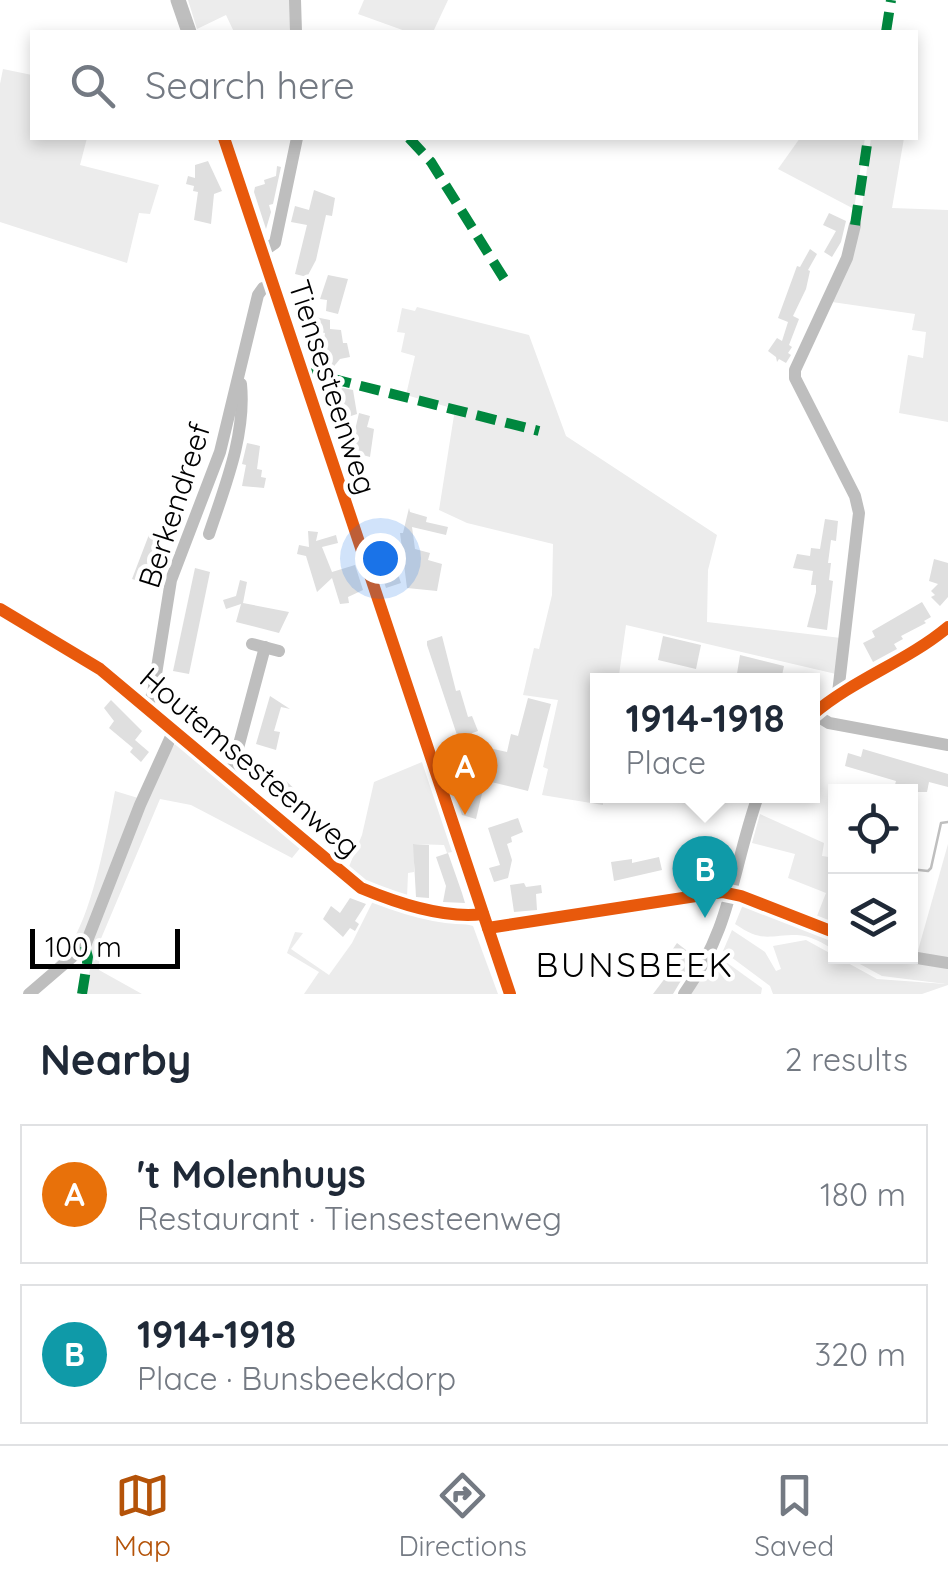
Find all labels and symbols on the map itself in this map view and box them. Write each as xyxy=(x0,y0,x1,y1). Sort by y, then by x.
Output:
street label: Tiensesteenweg xyxy=(280,275,386,499)
street label: Berkendreef xyxy=(129,417,219,592)
your location xyxy=(355,533,406,584)
street label: Houtemsesteenweg xyxy=(132,659,368,865)
pin: A xyxy=(432,732,498,815)
pin: B xyxy=(672,836,738,918)
scale bar xyxy=(30,924,180,968)
district label: BUNSBEEK xyxy=(535,942,735,986)

